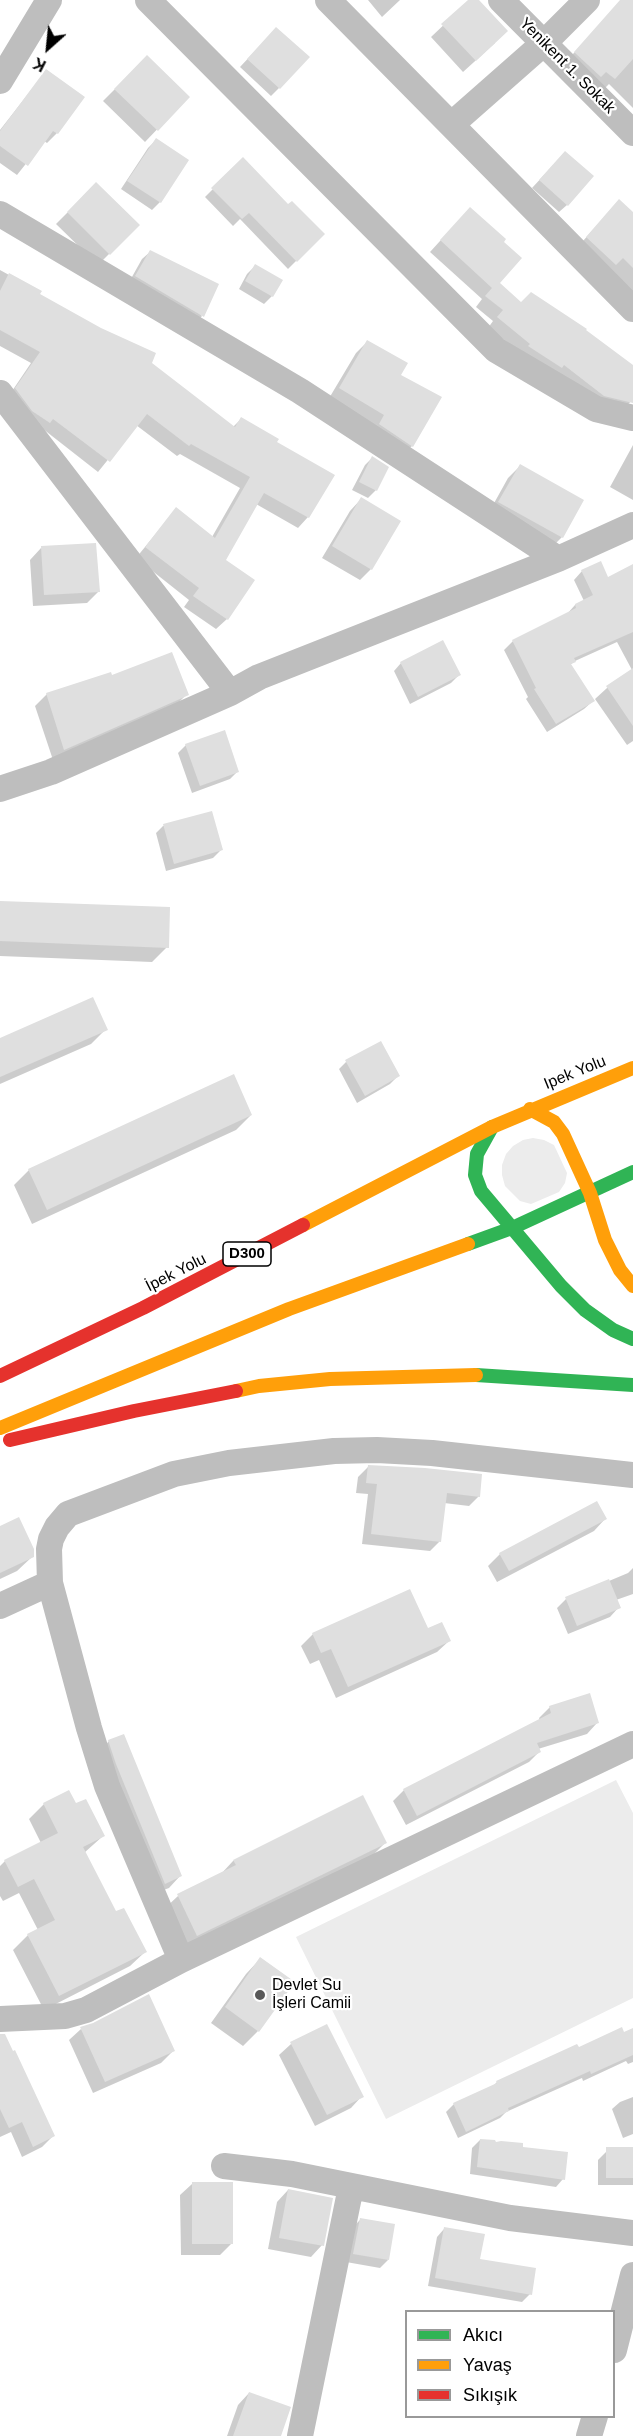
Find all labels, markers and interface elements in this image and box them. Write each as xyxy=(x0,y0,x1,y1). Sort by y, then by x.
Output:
street label: Yenikent 1. Sokak xyxy=(515,14,619,118)
north arrow xyxy=(18,18,78,78)
text: K xyxy=(31,54,49,75)
street label: Ipek Yolu xyxy=(541,1052,609,1094)
road number: D300 xyxy=(223,1242,271,1266)
street label: İpek Yolu xyxy=(143,1250,209,1296)
place label: Devlet Su İşleri Camii xyxy=(272,1976,351,2014)
marker: Devlet Su İşleri Camii xyxy=(253,1988,267,2002)
legend xyxy=(405,2310,615,2418)
text: Akıcı xyxy=(463,2325,503,2345)
text: Yavaş xyxy=(463,2355,512,2375)
text: Sıkışık xyxy=(463,2385,517,2405)

